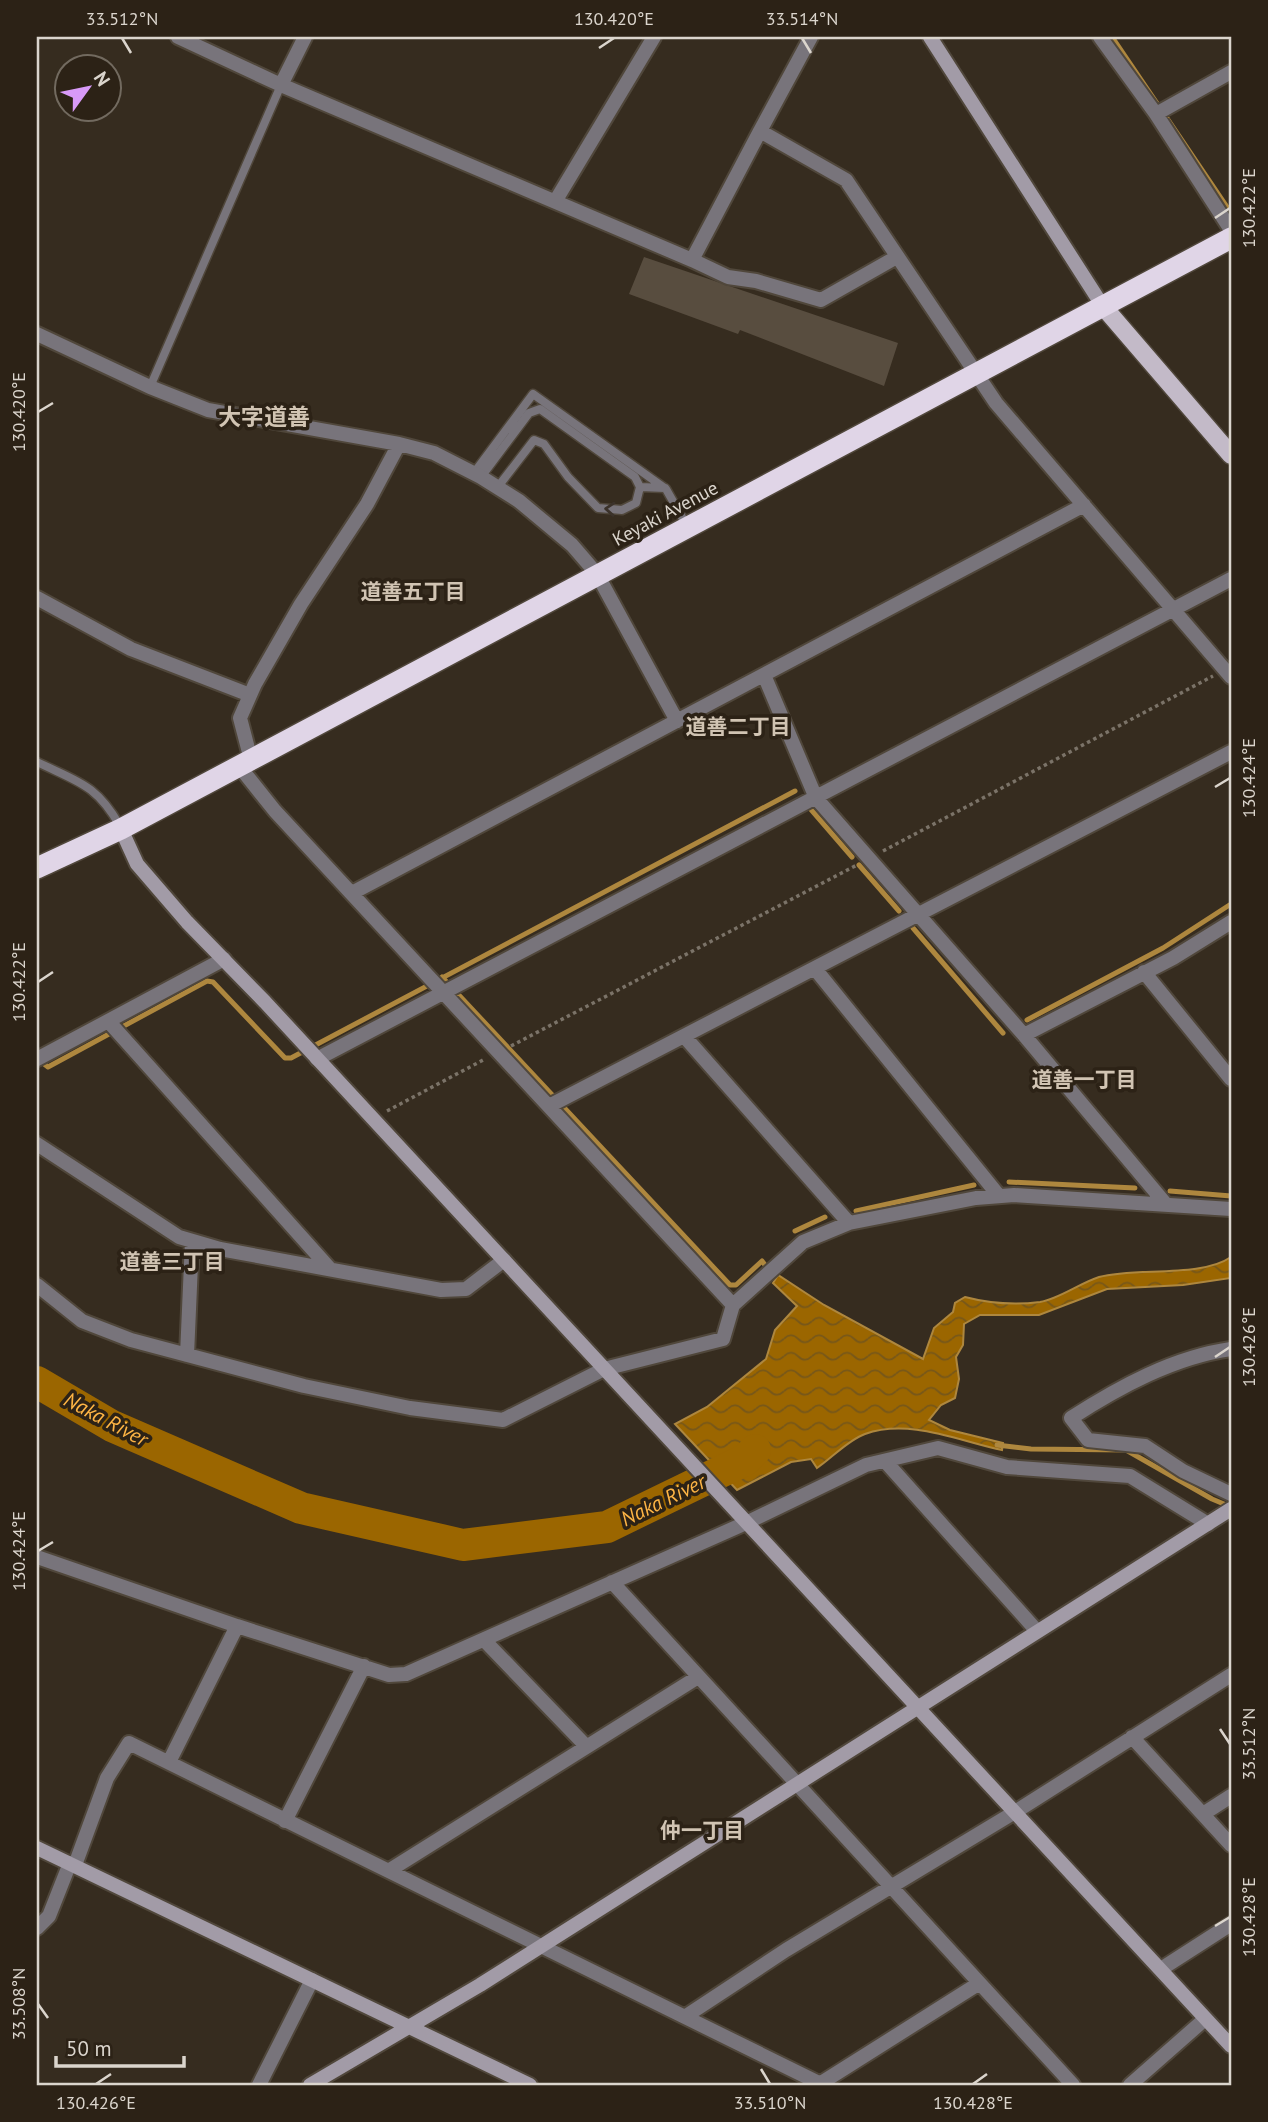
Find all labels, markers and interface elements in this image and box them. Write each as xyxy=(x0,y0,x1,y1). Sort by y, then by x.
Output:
text: 33.512°N xyxy=(86,7,158,30)
text: 130.420°E xyxy=(574,7,654,30)
text: 33.514°N xyxy=(766,7,838,30)
north arrow xyxy=(52,52,122,122)
text: N xyxy=(89,67,116,91)
text: 130.422°E xyxy=(1237,168,1260,248)
text: 130.420°E xyxy=(7,372,30,452)
district label: 大字道善 xyxy=(218,402,310,431)
street label: Keyaki Avenue xyxy=(608,475,722,551)
one-way arrow xyxy=(604,502,615,517)
district label: 道善五丁目 xyxy=(361,578,466,605)
district label: 道善二丁目 xyxy=(686,713,791,740)
text: 130.424°E xyxy=(1237,738,1260,818)
text: 130.422°E xyxy=(7,942,30,1022)
district label: 道善一丁目 xyxy=(1032,1066,1137,1093)
district label: 道善三丁目 xyxy=(120,1248,225,1275)
text: 130.426°E xyxy=(1237,1307,1260,1387)
water label: Naka River xyxy=(59,1386,154,1453)
water label: Naka River xyxy=(616,1467,712,1532)
text: 130.424°E xyxy=(7,1511,30,1591)
text: 33.512°N xyxy=(1237,1708,1260,1780)
district label: 仲一丁目 xyxy=(660,1817,744,1844)
text: 130.428°E xyxy=(1237,1877,1260,1957)
text: 33.508°N xyxy=(7,1968,30,2040)
scale bar xyxy=(56,2024,184,2068)
text: 50 m xyxy=(66,2035,112,2062)
text: 130.426°E xyxy=(56,2091,136,2114)
text: 33.510°N xyxy=(734,2091,806,2114)
text: 130.428°E xyxy=(933,2091,1013,2114)

